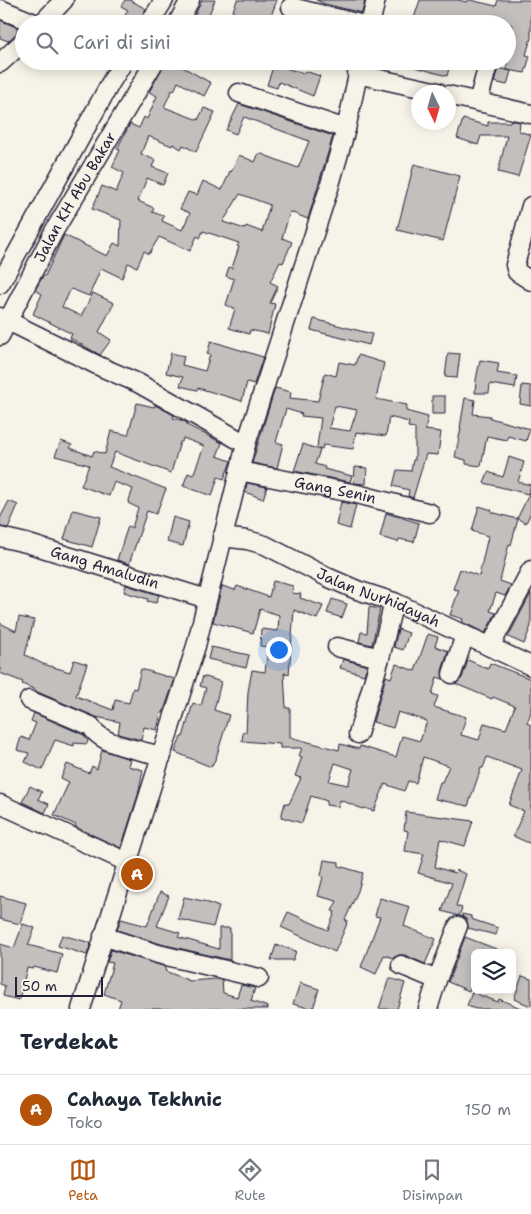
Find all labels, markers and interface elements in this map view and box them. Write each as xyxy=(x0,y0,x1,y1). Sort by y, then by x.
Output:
search box xyxy=(15,15,516,70)
icon: search xyxy=(33,29,61,57)
text: Cari di sini xyxy=(73,30,171,55)
north arrow xyxy=(411,85,456,130)
street label: Jalan KH Abu Bakar xyxy=(30,128,121,266)
street label: Gang Senin xyxy=(293,472,378,509)
street label: Gang Amaludin xyxy=(48,541,161,594)
street label: Jalan Nurhidayah xyxy=(313,563,443,632)
your location xyxy=(266,637,292,663)
pin: A xyxy=(121,855,153,893)
map controls xyxy=(471,949,516,994)
button: layers xyxy=(471,949,516,994)
scale bar xyxy=(15,974,102,997)
text: 50 m xyxy=(22,977,57,995)
text: Terdekat xyxy=(20,1028,118,1056)
text: Cahaya Tekhnic xyxy=(67,1087,222,1112)
text: A xyxy=(30,1099,42,1120)
text: 150 m xyxy=(464,1099,511,1120)
text: Toko xyxy=(67,1112,103,1133)
tab: Peta xyxy=(68,1156,98,1204)
tab: Rute xyxy=(235,1156,266,1204)
tab: Disimpan xyxy=(402,1156,463,1204)

